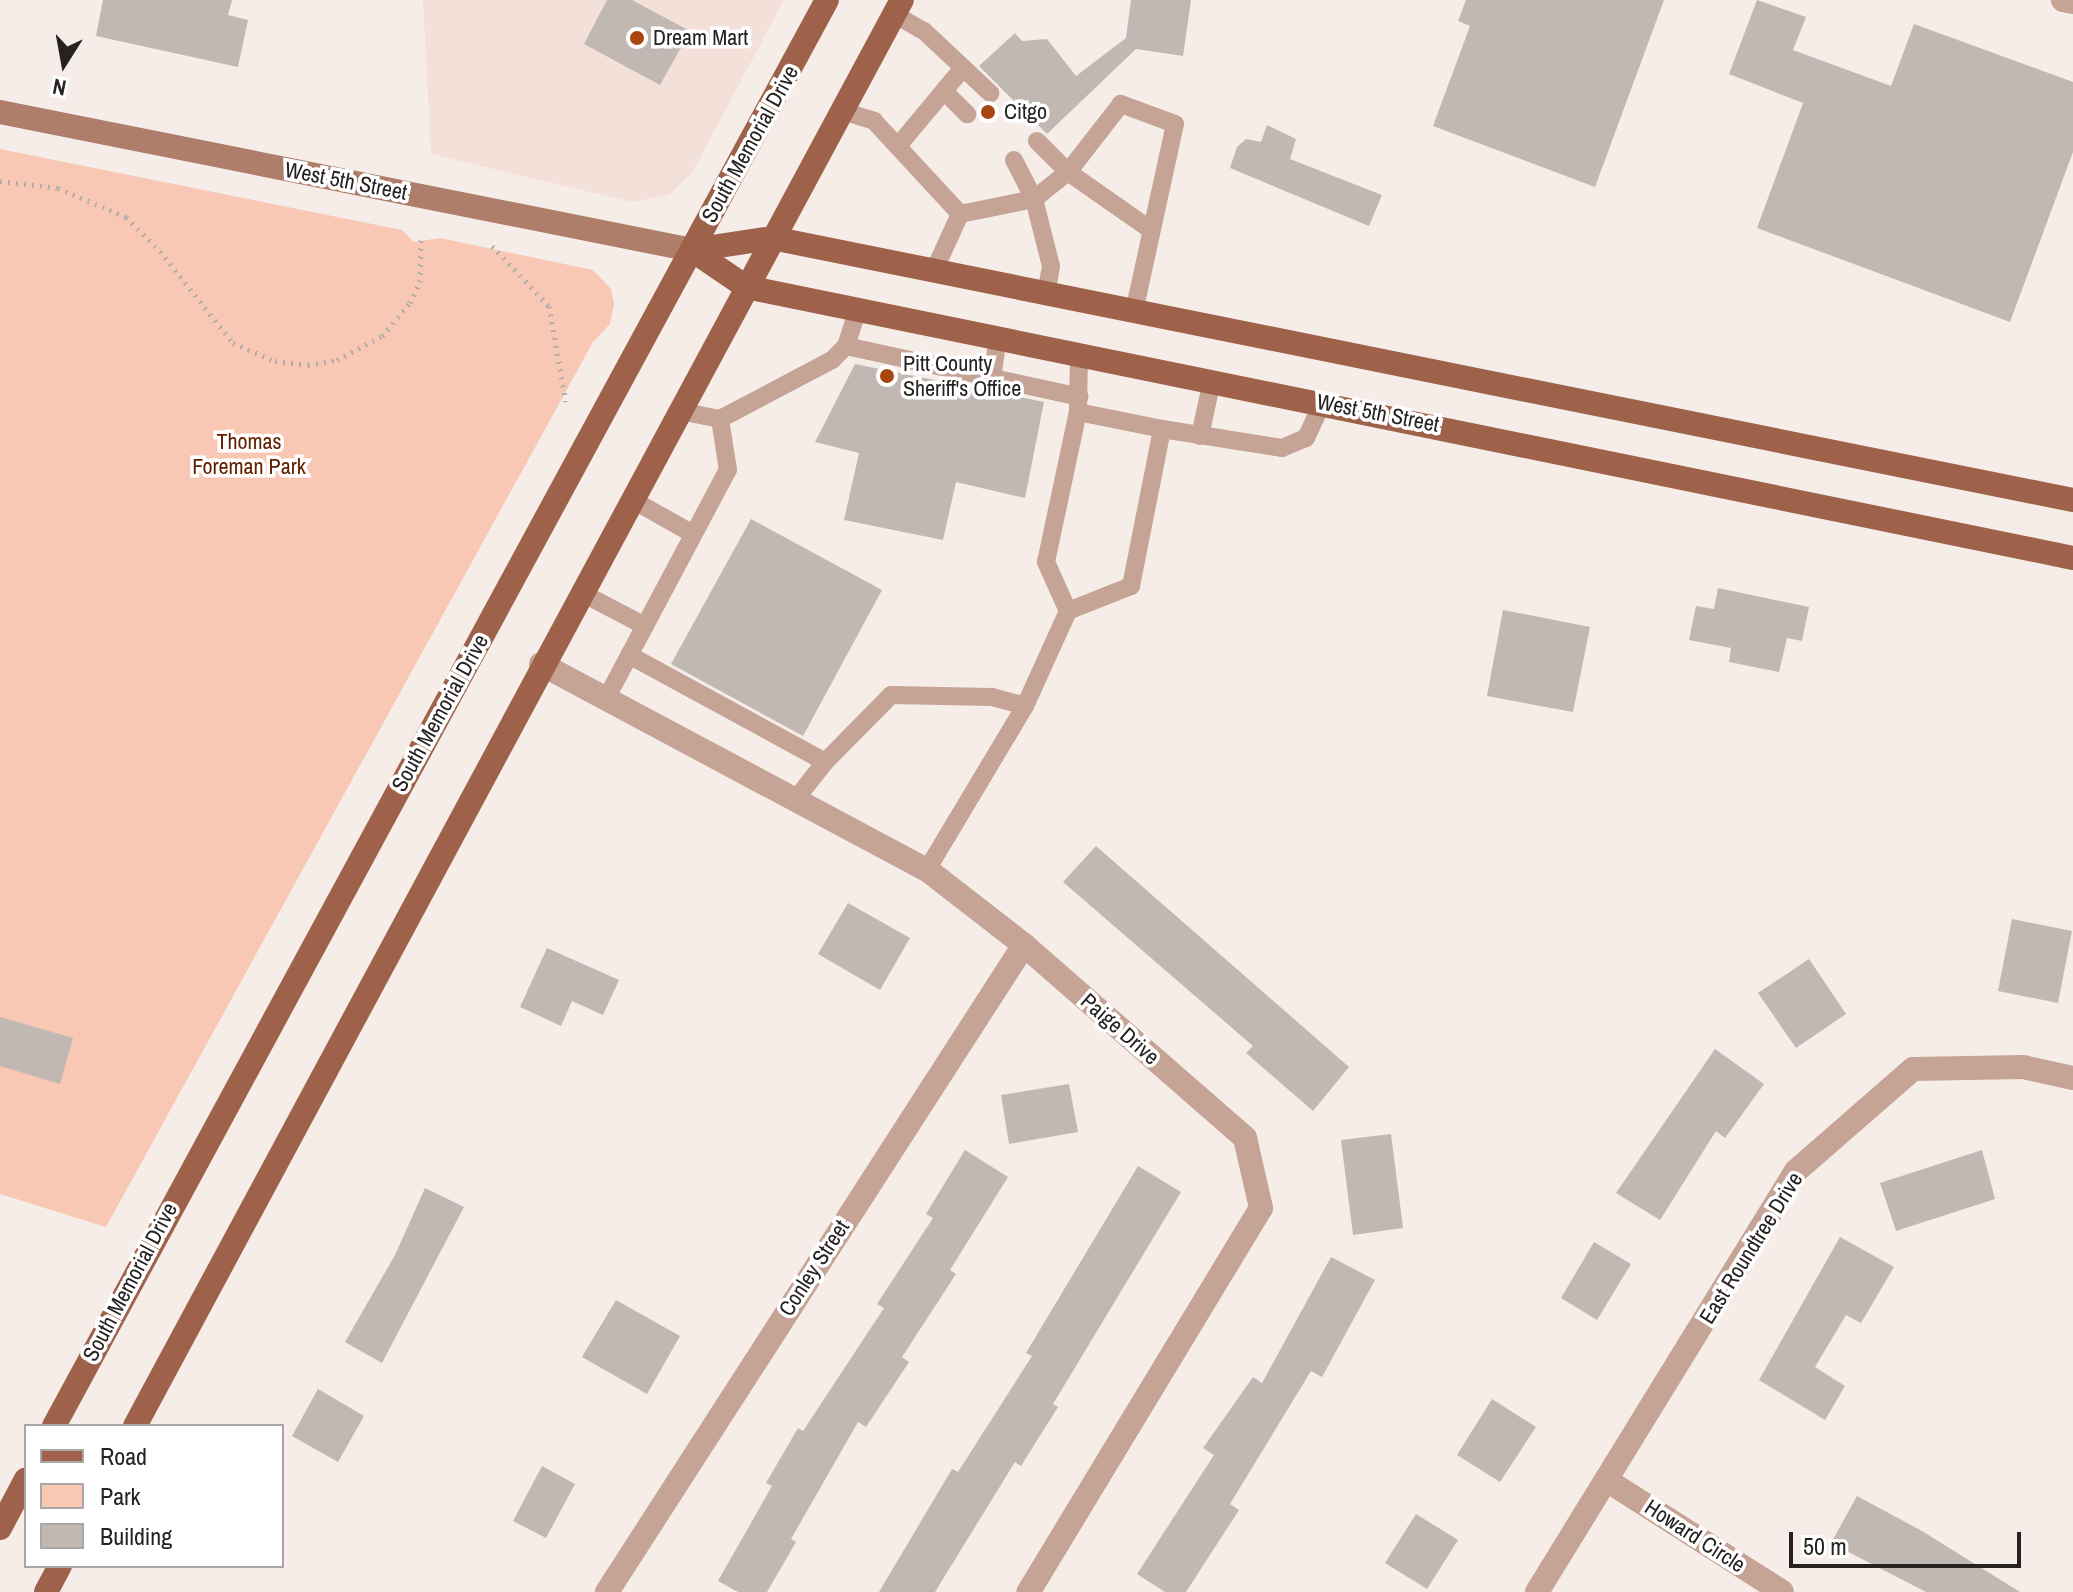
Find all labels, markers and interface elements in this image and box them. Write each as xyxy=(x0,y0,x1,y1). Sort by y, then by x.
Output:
north arrow xyxy=(24,24,104,104)
place label: Dream Mart xyxy=(653,25,748,51)
marker: Dream Mart xyxy=(628,29,646,47)
street label: South Memorial Drive xyxy=(696,61,804,227)
text: N xyxy=(50,72,69,104)
place label: Citgo xyxy=(1004,99,1047,125)
marker: Citgo xyxy=(979,103,997,121)
street label: West 5th Street xyxy=(283,156,409,206)
place label: Pitt County Sheriff's Office xyxy=(903,350,1021,402)
marker: Pitt County Sheriff's Office xyxy=(878,367,896,385)
street label: West 5th Street xyxy=(1315,388,1441,438)
park label: Thomas Foreman Park xyxy=(192,428,306,480)
street label: South Memorial Drive xyxy=(386,630,494,796)
street label: Paige Drive xyxy=(1075,988,1165,1070)
street label: East Roundtree Drive xyxy=(1694,1167,1808,1329)
street label: South Memorial Drive xyxy=(77,1198,183,1366)
street label: Conley Street xyxy=(773,1215,855,1321)
legend xyxy=(24,1424,284,1568)
text: Road xyxy=(100,1440,147,1472)
text: Park xyxy=(100,1480,140,1512)
street label: Howard Circle xyxy=(1640,1494,1750,1578)
scale bar xyxy=(1793,1516,2025,1566)
text: Building xyxy=(100,1520,172,1552)
text: 50 m xyxy=(1803,1530,1847,1562)

